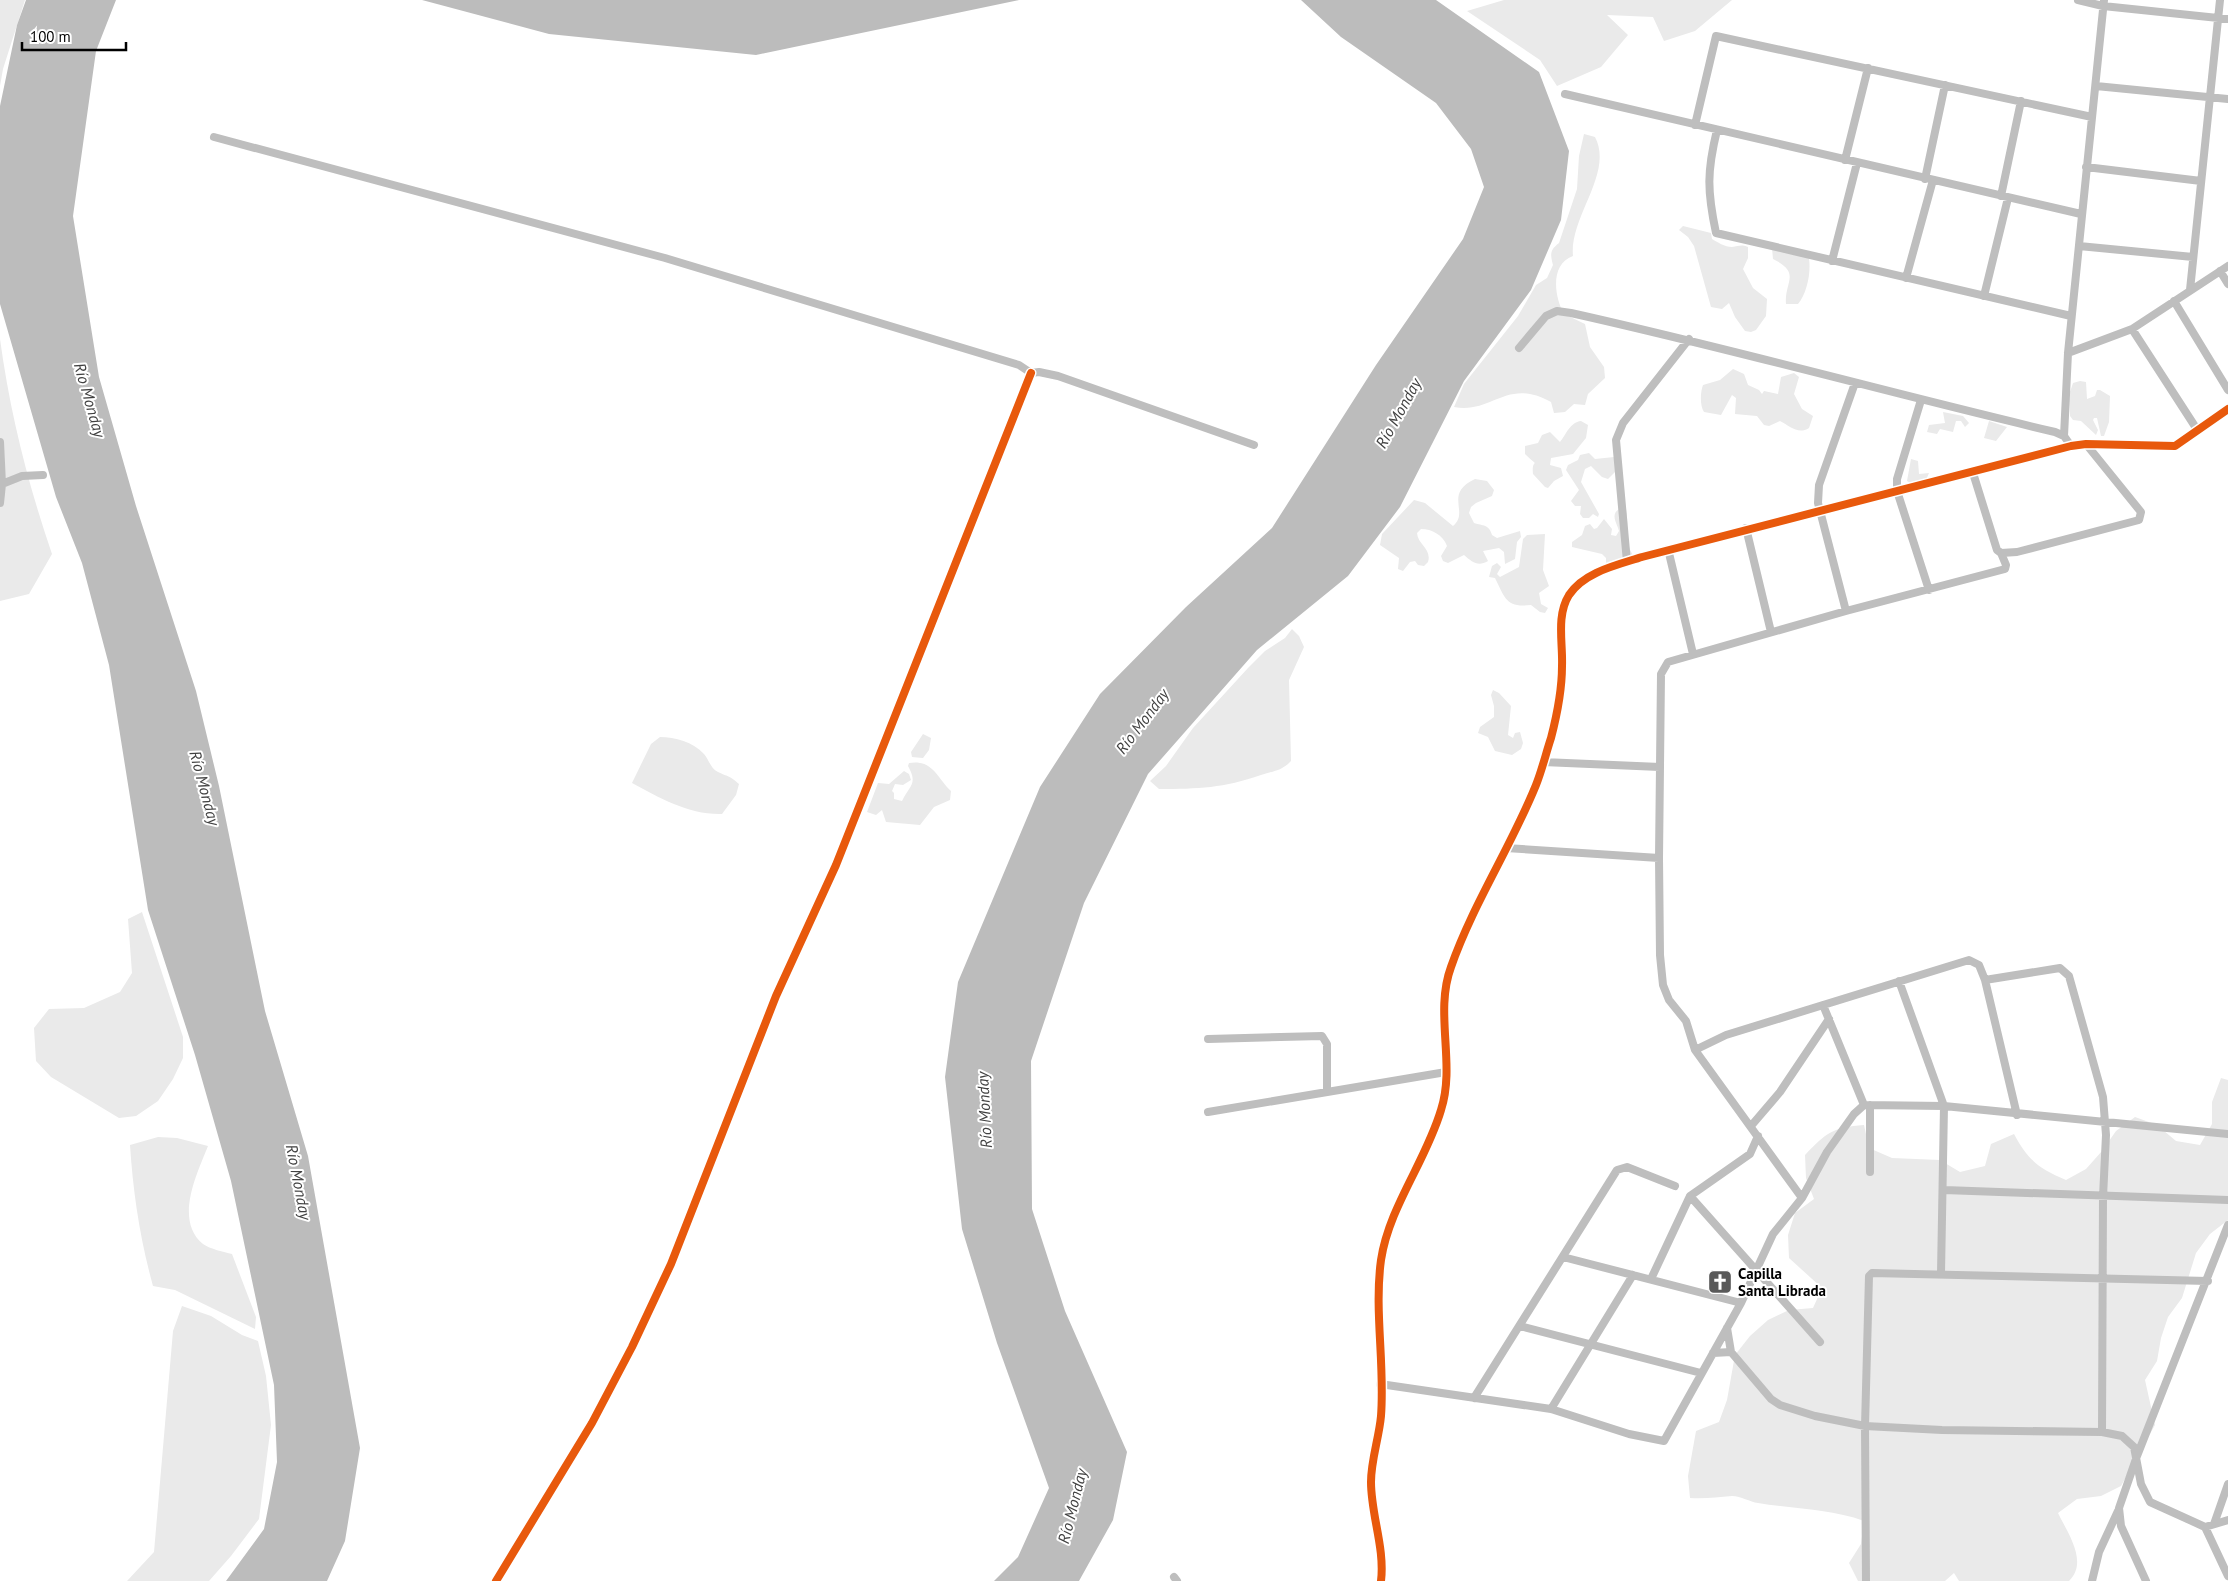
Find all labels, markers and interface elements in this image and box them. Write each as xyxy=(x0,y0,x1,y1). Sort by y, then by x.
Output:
scale bar xyxy=(22,20,126,52)
text: 100 m xyxy=(30,27,71,46)
water label: Río Monday xyxy=(70,360,110,440)
water label: Río Monday xyxy=(1371,374,1426,451)
water label: Río Monday xyxy=(1111,684,1174,758)
water label: Río Monday xyxy=(185,748,225,829)
water label: Río Monday xyxy=(972,1070,996,1149)
water label: Río Monday xyxy=(282,1143,316,1222)
place label: Capilla Santa Librada xyxy=(1738,1264,1826,1300)
church icon: Capilla Santa Librada xyxy=(1707,1269,1733,1295)
water label: Río Monday xyxy=(1053,1465,1091,1546)

